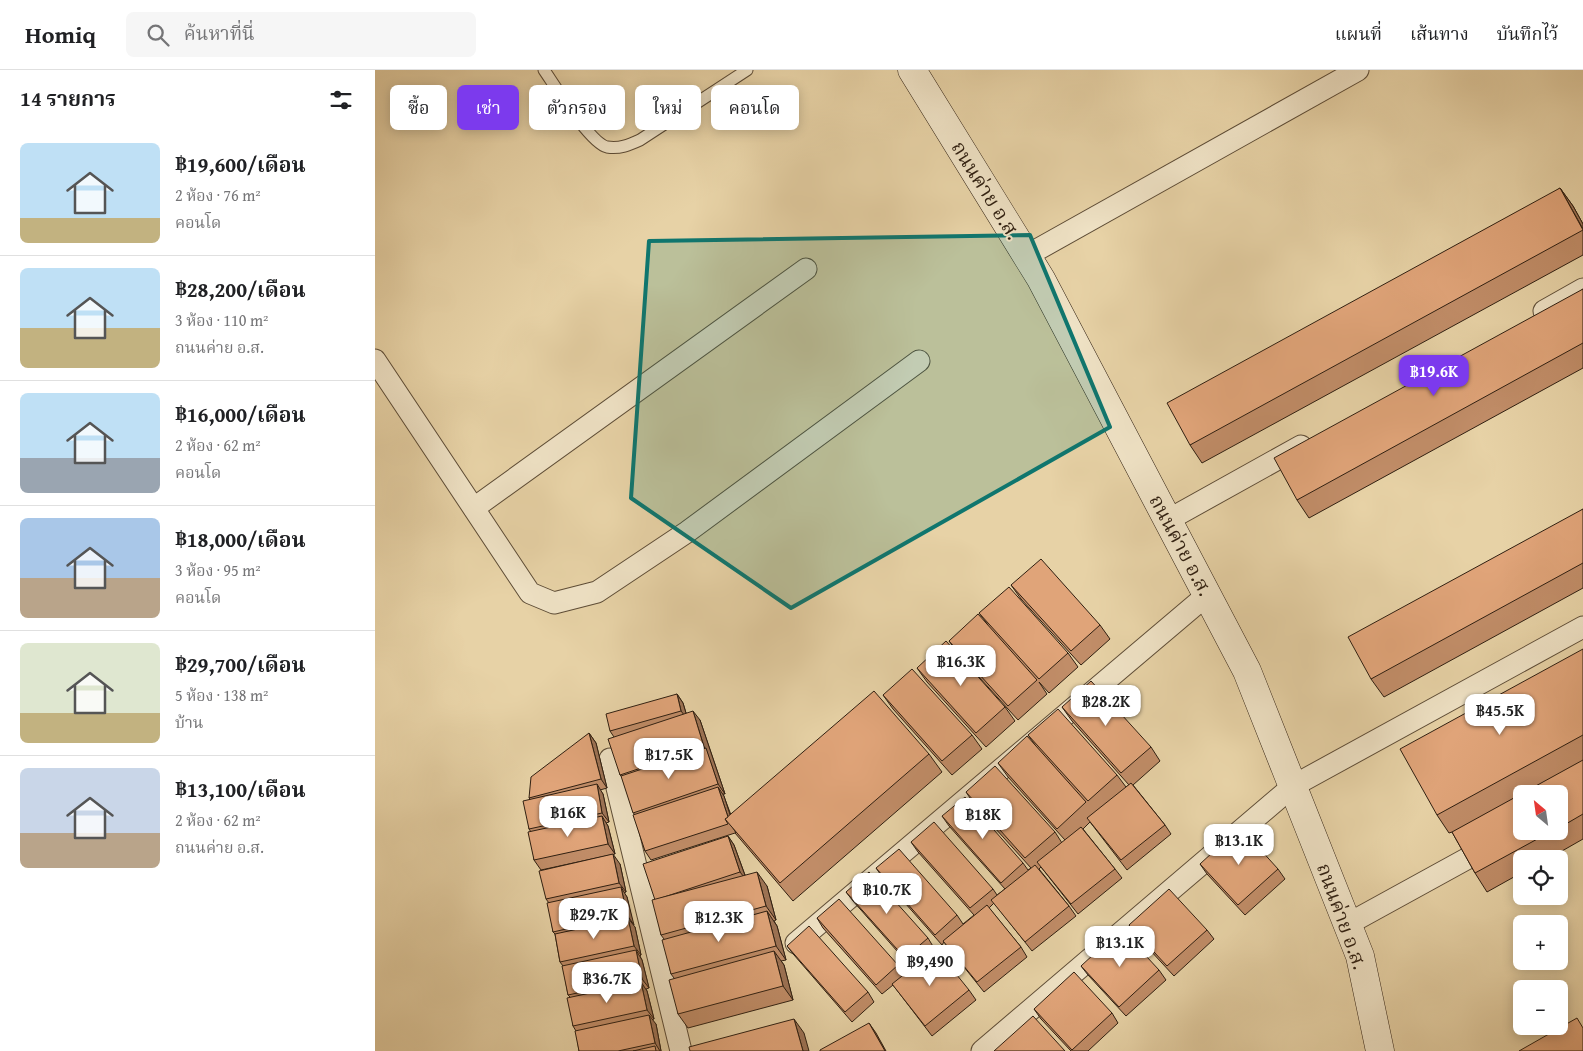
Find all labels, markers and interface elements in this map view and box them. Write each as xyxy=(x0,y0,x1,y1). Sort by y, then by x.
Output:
search box xyxy=(126,12,476,57)
text: Homiq xyxy=(25,17,96,52)
text: ค้นหาที่นี่ xyxy=(184,19,255,47)
text: แผนที่ xyxy=(1335,20,1382,47)
text: เส้นทาง xyxy=(1410,20,1469,47)
text: บันทึกไว้ xyxy=(1497,20,1558,47)
icon: search xyxy=(144,21,172,49)
text: 14 รายการ xyxy=(20,83,116,114)
chip: ซื้อ xyxy=(390,85,447,130)
chip: เช่า xyxy=(457,85,519,130)
chip: ตัวกรอง xyxy=(529,85,625,130)
chip: ใหม่ xyxy=(635,85,701,130)
chip: คอนโด xyxy=(711,85,799,130)
icon: filters xyxy=(327,86,355,114)
street label: ถนนค่าย อ.ส. xyxy=(945,135,1028,245)
text: ฿19,600/เดือน xyxy=(175,149,306,180)
icon: home xyxy=(60,163,120,223)
text: 2 ห้อง · 76 m² xyxy=(175,183,261,207)
text: คอนโด xyxy=(175,210,221,234)
text: ฿28,200/เดือน xyxy=(175,274,306,305)
icon: home xyxy=(60,288,120,348)
text: 3 ห้อง · 110 m² xyxy=(175,308,268,332)
text: ถนนค่าย อ.ส. xyxy=(175,335,264,359)
pin: ฿19.6K xyxy=(1393,354,1475,397)
text: ฿19.6K xyxy=(1410,359,1458,383)
text: ฿16,000/เดือน xyxy=(175,399,306,430)
icon: home xyxy=(60,413,120,473)
text: 2 ห้อง · 62 m² xyxy=(175,433,261,457)
text: คอนโด xyxy=(175,460,221,484)
street label: ถนนค่าย อ.ส. xyxy=(1143,489,1220,601)
text: ฿18,000/เดือน xyxy=(175,524,306,555)
icon: home xyxy=(60,538,120,598)
text: 3 ห้อง · 95 m² xyxy=(175,558,261,582)
text: คอนโด xyxy=(175,585,221,609)
pin: ฿16.3K xyxy=(920,644,1002,687)
text: ฿29,700/เดือน xyxy=(175,649,306,680)
text: ฿16.3K xyxy=(937,649,985,673)
icon: home xyxy=(60,663,120,723)
text: 5 ห้อง · 138 m² xyxy=(175,683,268,707)
pin: ฿28.2K xyxy=(1065,684,1147,727)
text: ฿28.2K xyxy=(1082,689,1130,713)
pin: ฿45.5K xyxy=(1459,694,1541,736)
text: ฿45.5K xyxy=(1476,698,1524,722)
text: บ้าน xyxy=(175,710,203,734)
pin: ฿17.5K xyxy=(628,738,710,780)
text: ฿17.5K xyxy=(645,742,693,766)
text: ฿13,100/เดือน xyxy=(175,774,306,805)
north arrow xyxy=(1513,785,1567,840)
map controls xyxy=(1513,785,1568,1035)
icon: home xyxy=(60,788,120,848)
pin: ฿16K xyxy=(538,796,598,838)
pin: ฿18K xyxy=(953,798,1013,840)
text: ฿16K xyxy=(550,800,586,824)
text: ฿18K xyxy=(965,802,1001,826)
text: 2 ห้อง · 62 m² xyxy=(175,808,261,832)
pin: ฿13.1K xyxy=(1198,824,1280,866)
text: ฿13.1K xyxy=(1215,828,1263,852)
text: ถนนค่าย อ.ส. xyxy=(175,835,264,859)
button: locate xyxy=(1513,850,1568,905)
street label: ถนนค่าย อ.ส. xyxy=(1310,859,1375,973)
pin: ฿10.7K xyxy=(846,872,928,915)
text: ฿10.7K xyxy=(863,877,911,901)
pin: ฿29.7K xyxy=(553,898,635,940)
pin: ฿12.3K xyxy=(678,900,760,943)
text: ฿29.7K xyxy=(570,902,618,926)
text: ฿12.3K xyxy=(695,905,743,929)
button: + xyxy=(1513,915,1568,970)
pin: ฿13.1K xyxy=(1079,926,1161,968)
text: ฿13.1K xyxy=(1096,930,1144,954)
pin: ฿9,490 xyxy=(889,944,971,987)
text: ฿9,490 xyxy=(907,949,953,973)
pin: ฿36.7K xyxy=(566,962,648,1004)
text: ฿36.7K xyxy=(583,966,631,990)
button: − xyxy=(1513,980,1568,1035)

